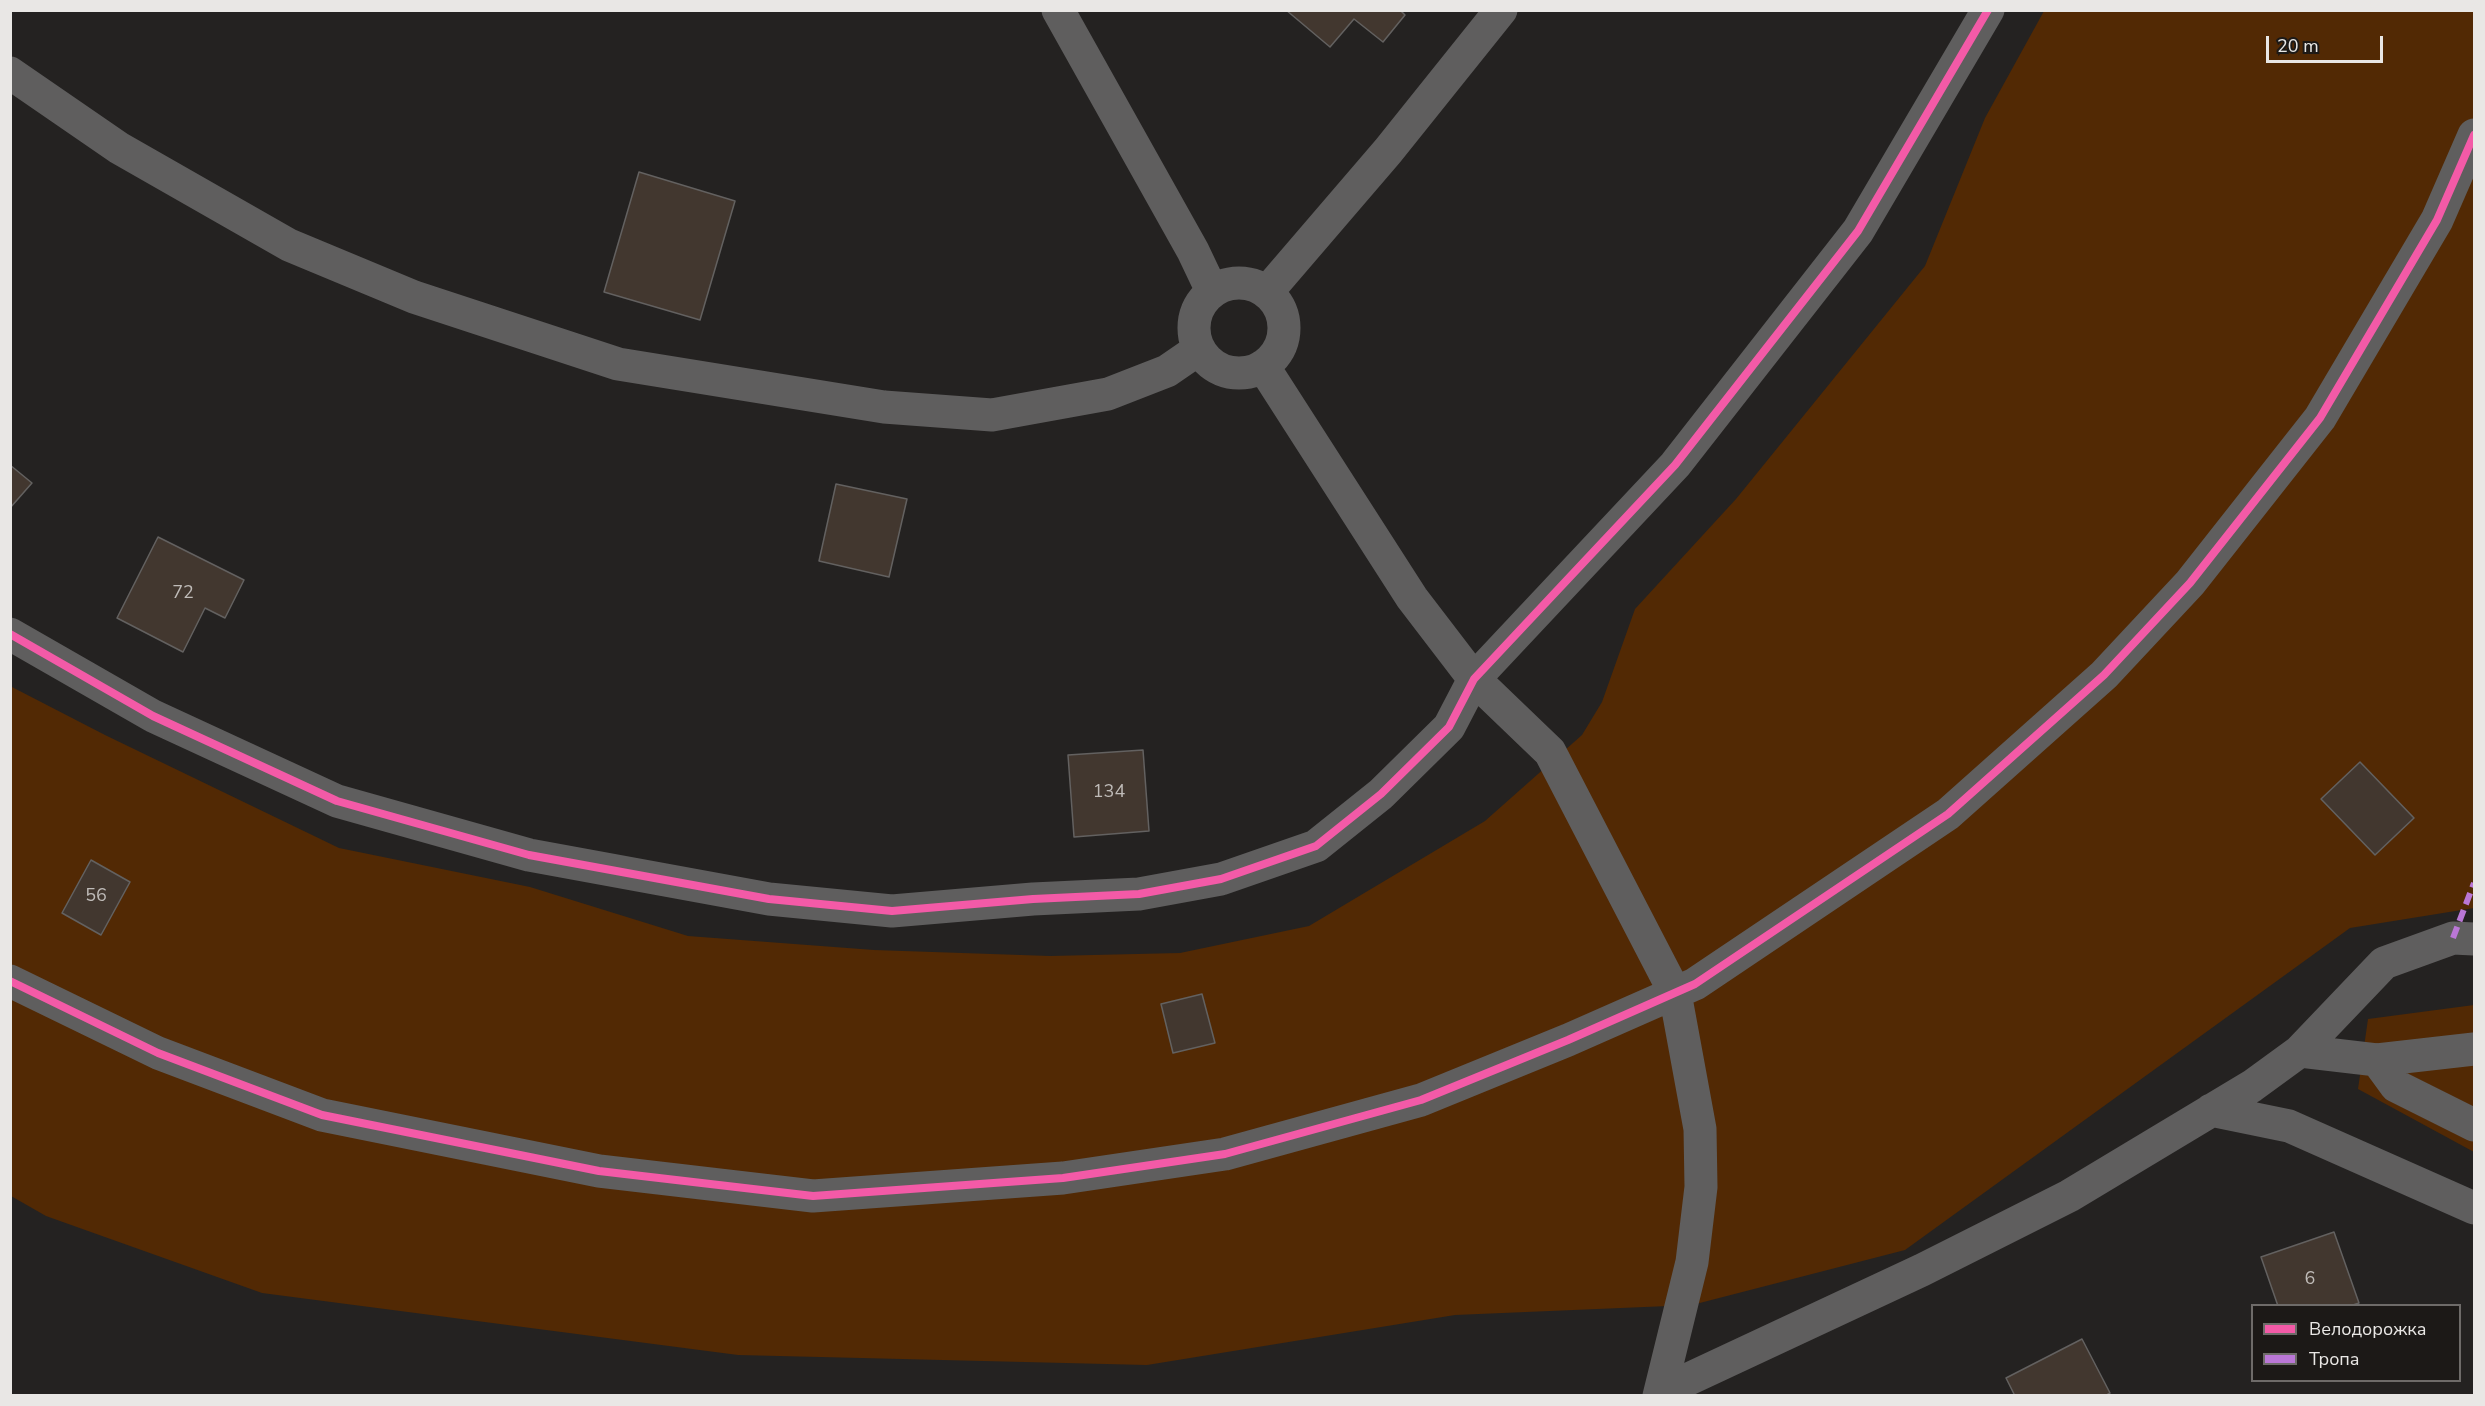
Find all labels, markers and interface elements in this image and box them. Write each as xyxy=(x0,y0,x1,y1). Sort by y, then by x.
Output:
scale bar xyxy=(2269,24,2386,62)
text: 20 m xyxy=(2277,34,2319,58)
house number: 72 xyxy=(172,583,194,605)
house number: 134 xyxy=(1093,782,1125,804)
house number: 56 xyxy=(85,886,107,908)
house number: 6 xyxy=(2305,1269,2315,1291)
legend xyxy=(2251,1304,2461,1382)
text: Велодорожка xyxy=(2309,1317,2426,1341)
text: Тропа xyxy=(2309,1347,2360,1371)

